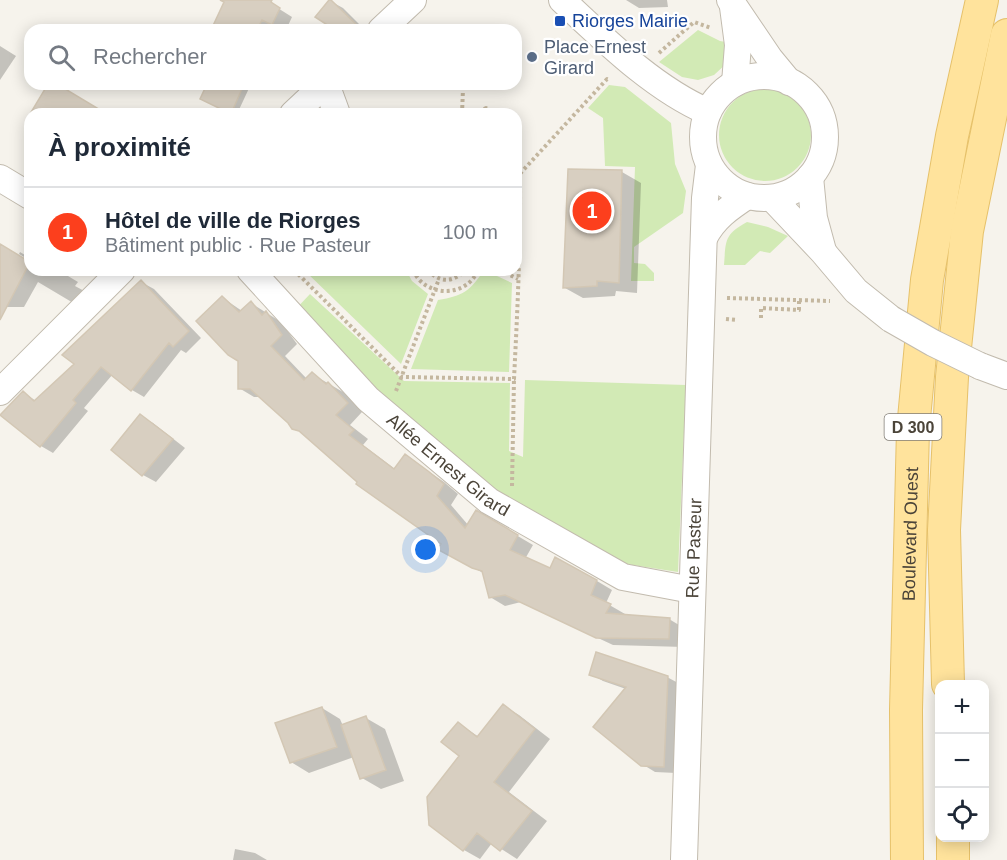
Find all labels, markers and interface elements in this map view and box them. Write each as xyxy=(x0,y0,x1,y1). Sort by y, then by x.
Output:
place label: Riorges Mairie xyxy=(572,11,688,31)
marker: Riorges Mairie xyxy=(553,14,567,28)
search box xyxy=(24,24,522,90)
place label: Place Ernest Girard xyxy=(544,37,646,78)
icon: search xyxy=(45,41,78,74)
text: Rechercher xyxy=(93,44,207,69)
marker: Place Ernest Girard xyxy=(525,50,539,64)
text: À proximité xyxy=(48,132,191,162)
pin: 1 xyxy=(572,188,612,234)
text: Hôtel de ville de Riorges xyxy=(105,208,361,233)
text: 1 xyxy=(62,221,73,243)
text: 100 m xyxy=(442,221,498,243)
text: Bâtiment public · Rue Pasteur xyxy=(105,234,371,256)
street label: Allée Ernest Girard xyxy=(383,409,513,521)
road number: D 300 xyxy=(884,414,942,440)
street label: Boulevard Ouest xyxy=(899,467,922,601)
street label: Rue Pasteur xyxy=(682,498,705,599)
your location xyxy=(411,535,440,564)
map controls xyxy=(935,680,989,842)
button: + xyxy=(935,680,989,734)
button: − xyxy=(935,734,989,788)
button: locate xyxy=(935,788,989,842)

